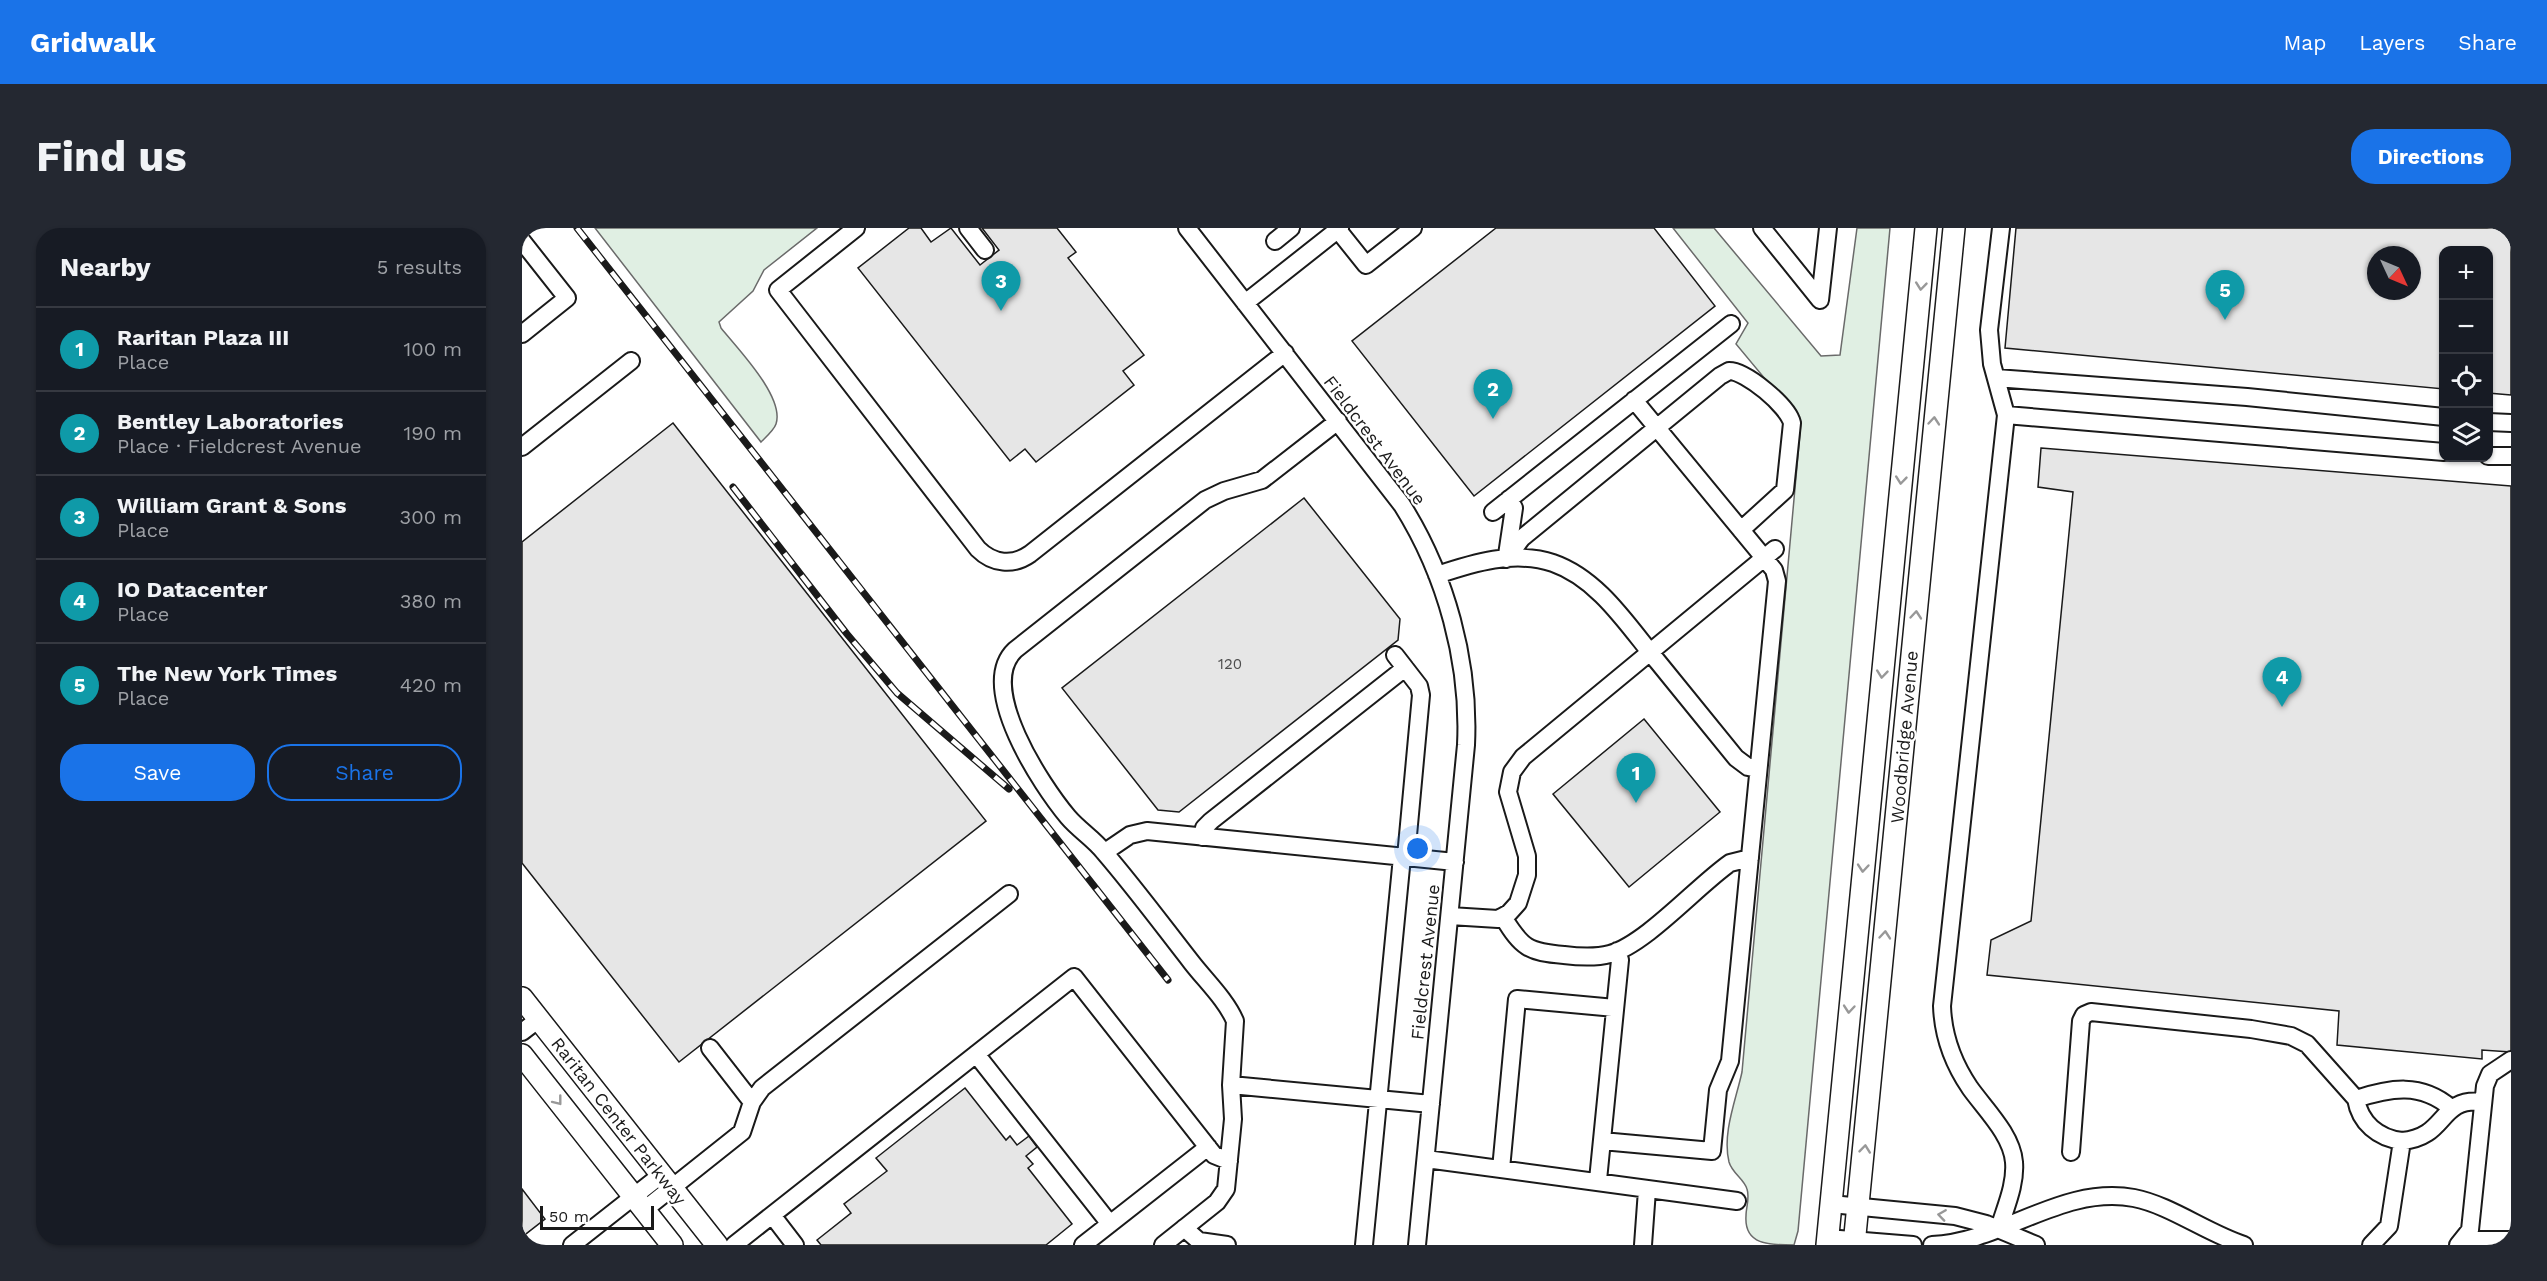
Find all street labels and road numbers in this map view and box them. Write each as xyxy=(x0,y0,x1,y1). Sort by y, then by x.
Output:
street label: Fieldcrest Avenue xyxy=(1319,371,1431,509)
street label: Woodbridge Avenue xyxy=(1886,650,1922,824)
street label: Fieldcrest Avenue xyxy=(1406,883,1444,1041)
street label: Raritan Center Parkway xyxy=(547,1033,691,1209)

